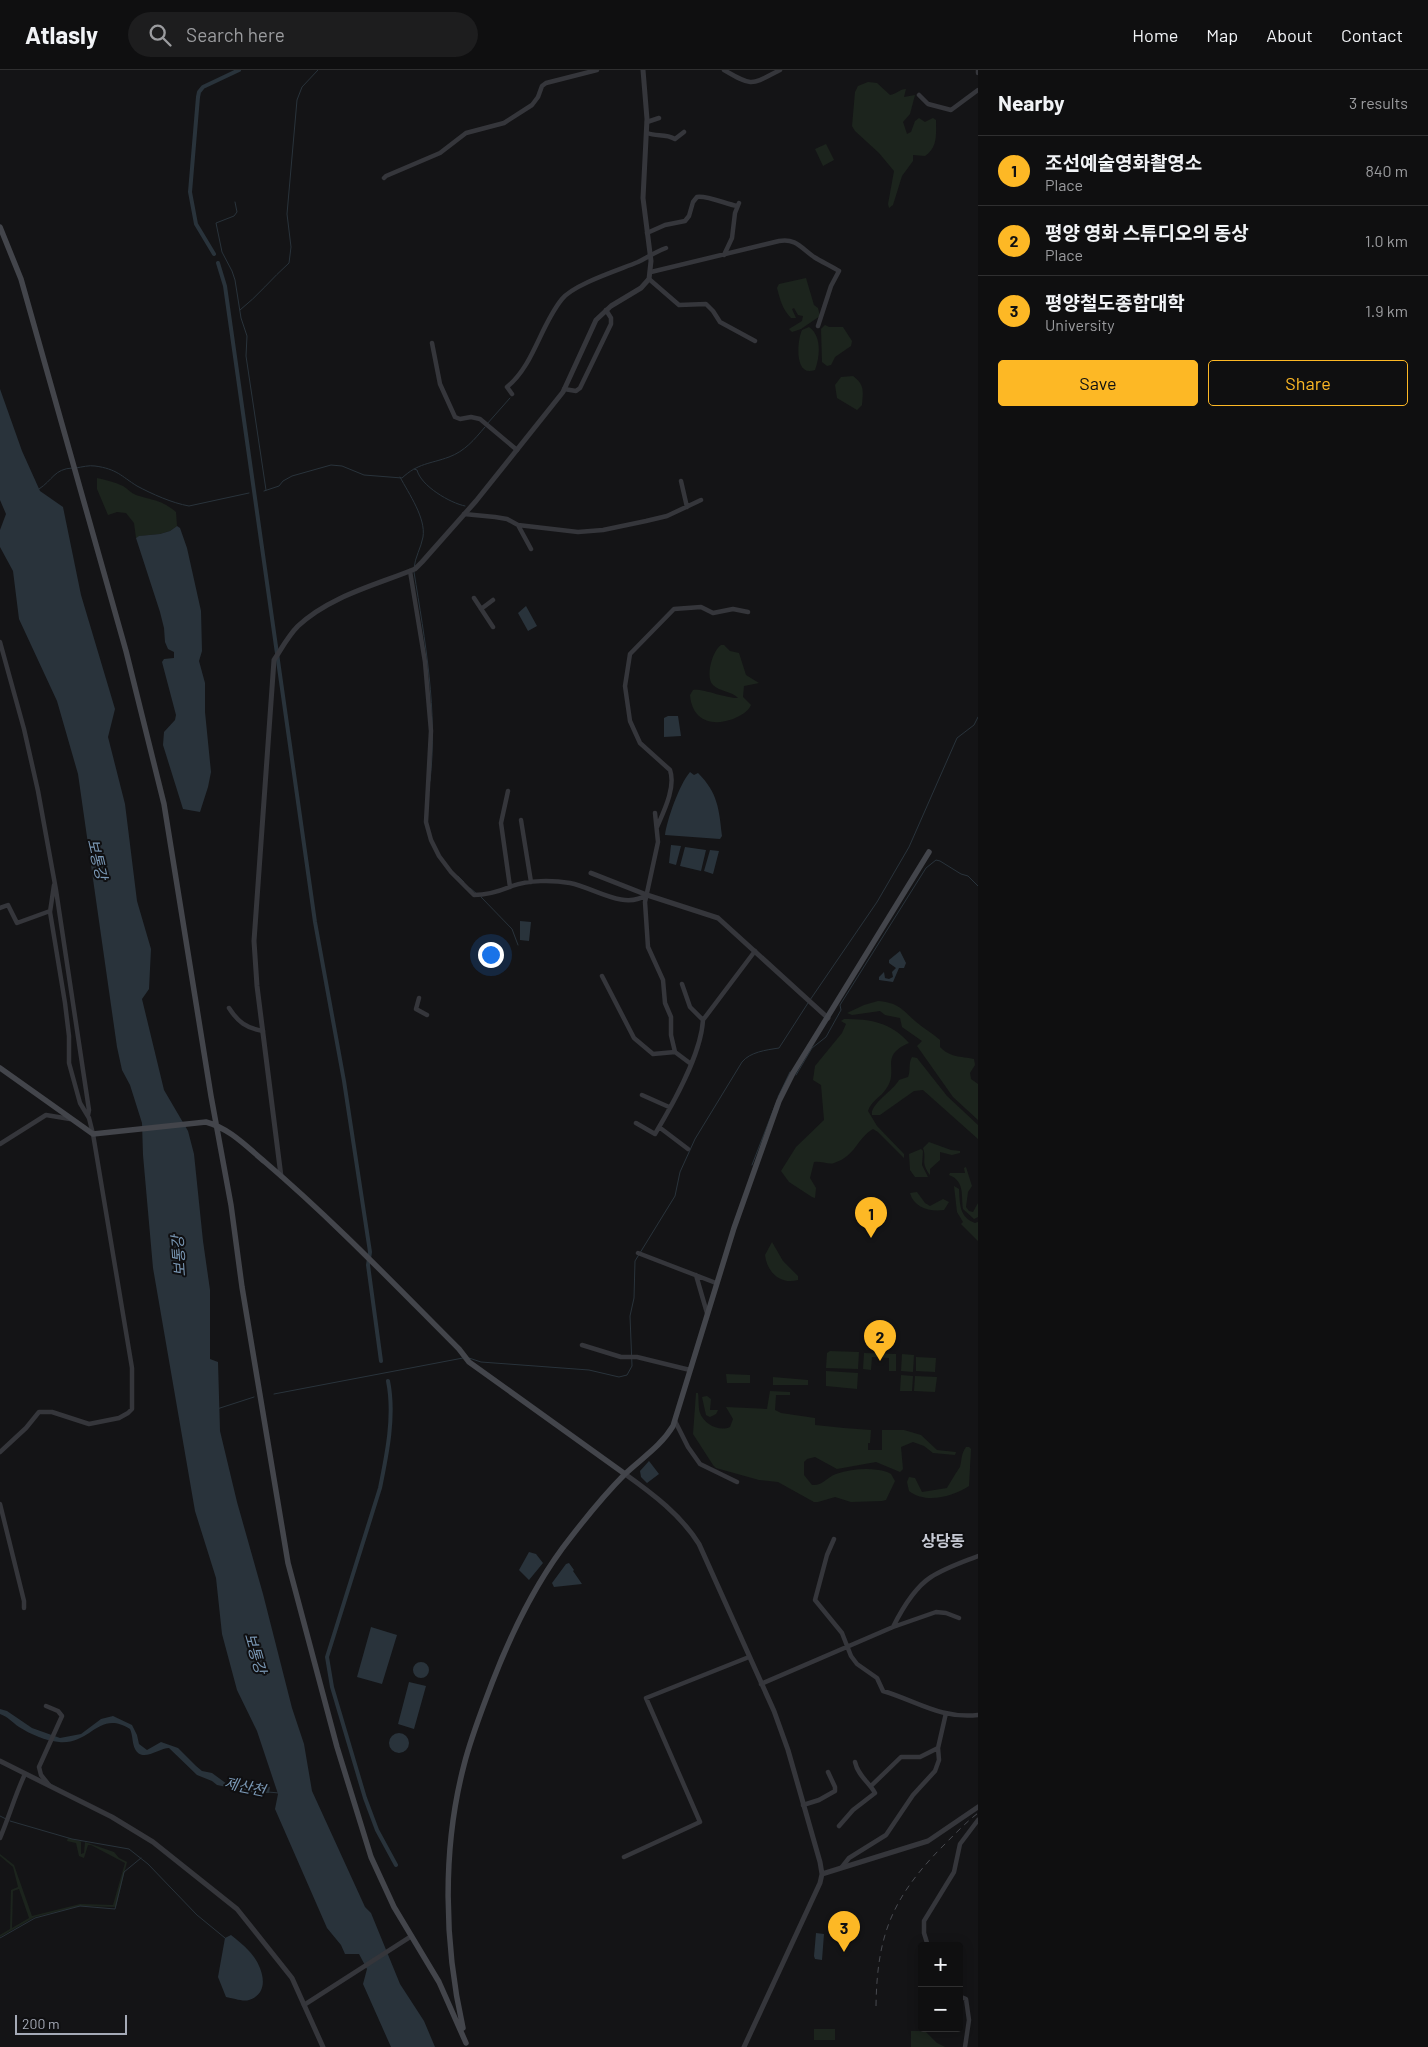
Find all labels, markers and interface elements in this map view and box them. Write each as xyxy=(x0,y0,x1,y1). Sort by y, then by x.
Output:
search box xyxy=(128,12,478,57)
text: Atlasly xyxy=(25,20,98,49)
icon: search xyxy=(146,21,174,49)
text: Search here xyxy=(186,23,285,46)
text: Home xyxy=(1132,24,1178,46)
text: Map xyxy=(1206,24,1238,46)
text: About xyxy=(1266,24,1313,46)
text: Contact xyxy=(1341,24,1403,46)
text: Nearby xyxy=(998,90,1064,115)
text: 3 results xyxy=(1349,93,1408,112)
text: 조선예술영화촬영소 xyxy=(1045,151,1202,174)
text: 1 xyxy=(1011,161,1017,180)
text: 840 m xyxy=(1365,161,1408,180)
text: Place xyxy=(1045,175,1083,194)
text: 평양 영화 스튜디오의 동상 xyxy=(1045,221,1249,244)
text: 2 xyxy=(1010,231,1018,250)
text: 1.0 km xyxy=(1365,231,1408,250)
text: Place xyxy=(1045,245,1083,264)
text: 평양철도종합대학 xyxy=(1045,291,1185,314)
text: 3 xyxy=(1010,301,1018,320)
text: 1.9 km xyxy=(1365,301,1408,320)
text: University xyxy=(1045,315,1115,334)
button: Save xyxy=(998,360,1198,406)
button: Share xyxy=(1208,360,1408,406)
water label: 보통강 xyxy=(85,837,112,883)
your location xyxy=(478,942,504,968)
pin: 1 xyxy=(855,1197,887,1238)
water label: 보통강 xyxy=(167,1233,188,1277)
pin: 2 xyxy=(864,1320,896,1361)
district label: 상당동 xyxy=(921,1531,965,1550)
water label: 보통강 xyxy=(242,1631,271,1677)
water label: 제산천 xyxy=(223,1773,269,1800)
pin: 3 xyxy=(828,1911,860,1952)
map controls xyxy=(918,1942,963,2032)
button: + xyxy=(918,1942,963,1987)
button: − xyxy=(918,1987,963,2032)
scale bar xyxy=(15,2012,128,2035)
text: 200 m xyxy=(22,2015,60,2032)

